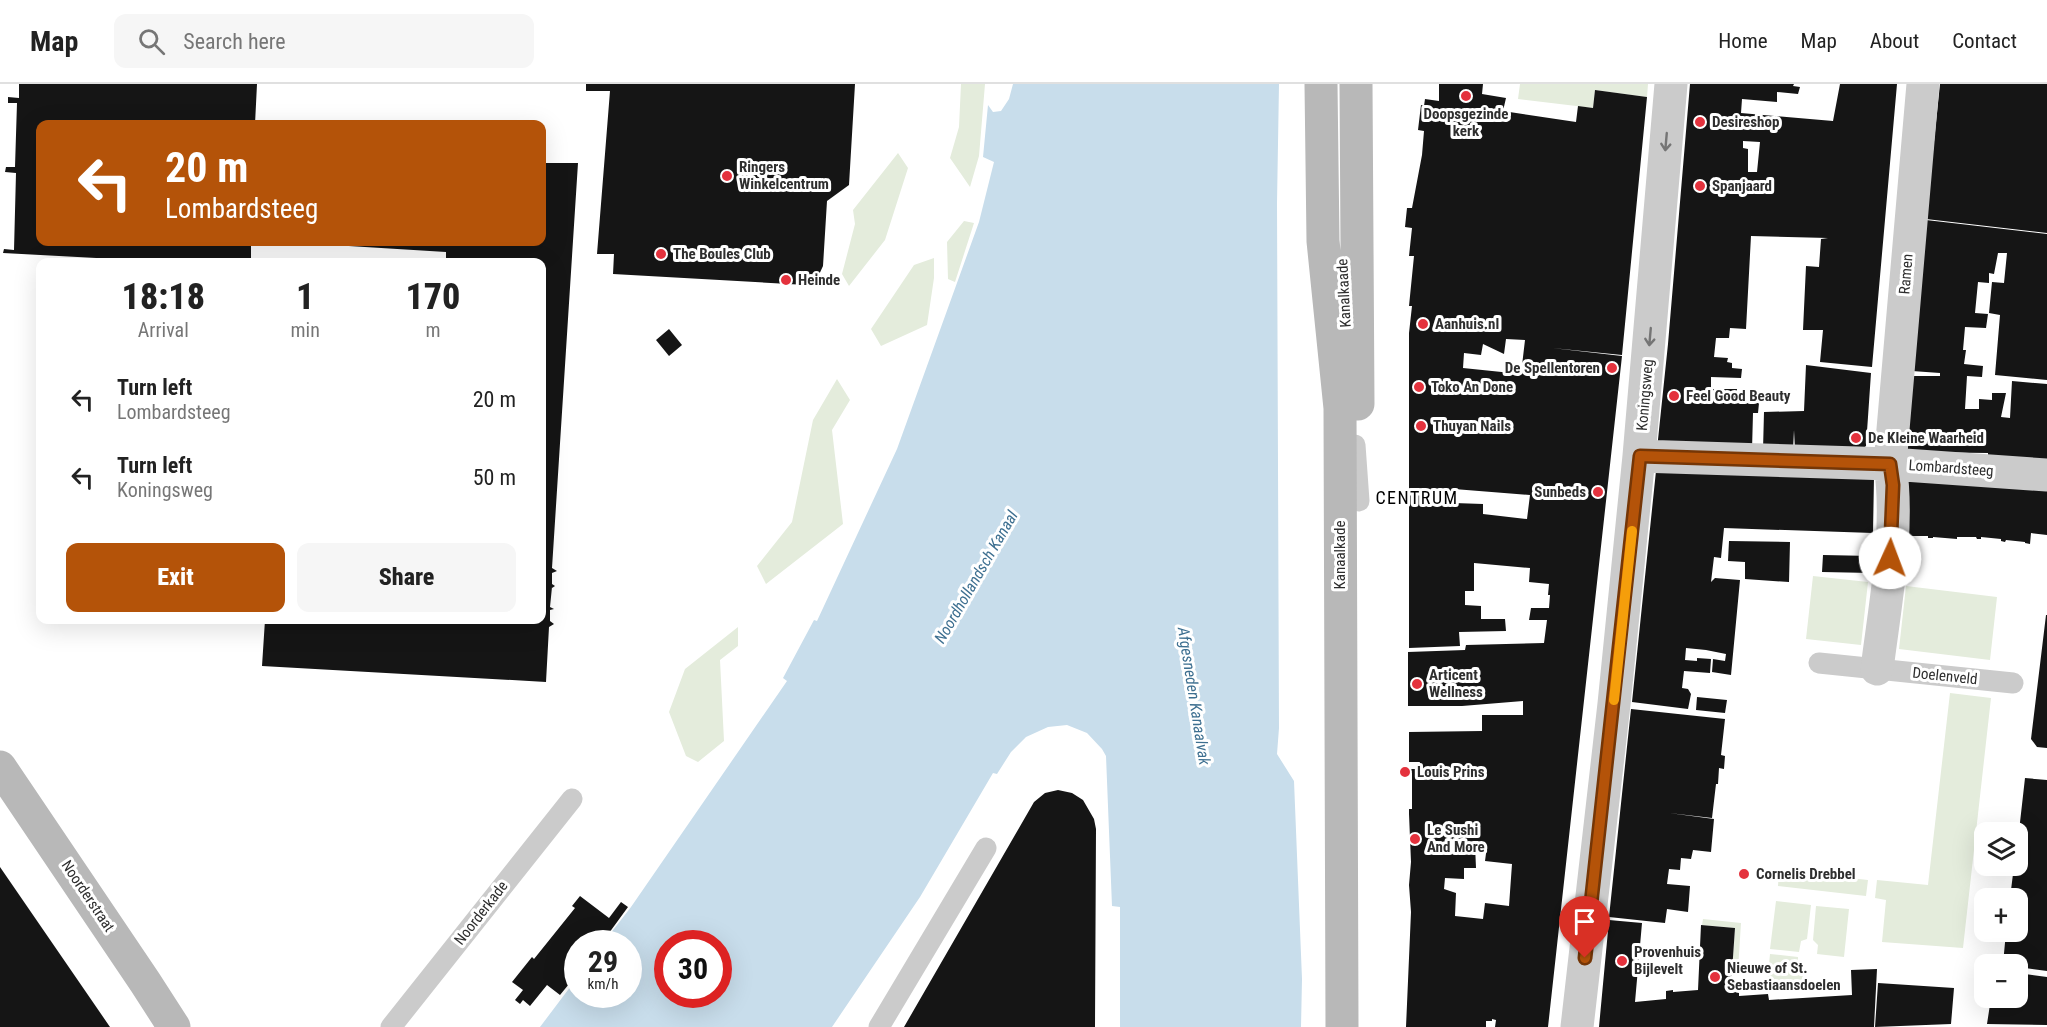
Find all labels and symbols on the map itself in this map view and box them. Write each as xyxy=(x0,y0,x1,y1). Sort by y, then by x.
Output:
marker: Doopsgezinde kerk xyxy=(1459,89,1473,103)
place label: Doopsgezinde kerk xyxy=(1424,105,1508,140)
place label: Desireshop xyxy=(1712,113,1779,131)
marker: Desireshop xyxy=(1693,115,1707,129)
one-way arrow xyxy=(1660,132,1671,152)
place label: Ringers Winkelcentrum xyxy=(739,158,829,193)
marker: Ringers Winkelcentrum xyxy=(720,169,734,183)
place label: Spanjaard xyxy=(1712,177,1772,195)
marker: Spanjaard xyxy=(1693,179,1707,193)
place label: The Boules Club xyxy=(673,245,771,263)
marker: The Boules Club xyxy=(654,247,668,261)
street label: Ramen xyxy=(1895,253,1917,295)
street label: Kanalkaade xyxy=(1333,258,1355,328)
place label: Heinde xyxy=(798,271,840,289)
marker: Heinde xyxy=(779,273,793,287)
place label: Aanhuis.nl xyxy=(1435,315,1499,333)
marker: Aanhuis.nl xyxy=(1416,317,1430,331)
one-way arrow xyxy=(1644,326,1655,346)
street label: Koningsweg xyxy=(1633,358,1657,432)
place label: De Spellentoren xyxy=(1505,359,1600,377)
marker: De Spellentoren xyxy=(1605,361,1619,375)
place label: Toko An Done xyxy=(1431,378,1513,396)
marker: Toko An Done xyxy=(1412,380,1426,394)
place label: Feel Good Beauty xyxy=(1686,387,1791,405)
marker: Feel Good Beauty xyxy=(1667,389,1681,403)
place label: Thuyan Nails xyxy=(1433,417,1511,435)
marker: Thuyan Nails xyxy=(1414,419,1428,433)
place label: De Kleine Waarheid xyxy=(1868,429,1984,447)
marker: De Kleine Waarheid xyxy=(1849,431,1863,445)
street label: Lombardsteeg xyxy=(1908,456,1994,480)
place label: Sunbeds xyxy=(1534,483,1586,501)
marker: Sunbeds xyxy=(1591,485,1605,499)
district label: CENTRUM xyxy=(1375,487,1459,508)
water label: Noordhollandsch Kanaal xyxy=(930,507,1022,647)
street label: Kanaalkade xyxy=(1331,521,1349,589)
position arrow xyxy=(1858,526,1922,590)
water label: Afgesneden Kanaalvak xyxy=(1174,625,1214,767)
street label: Doelenveld xyxy=(1912,664,1978,688)
place label: Articent Wellness xyxy=(1429,666,1483,701)
marker: Articent Wellness xyxy=(1410,677,1424,691)
place label: Louis Prins xyxy=(1417,763,1485,781)
marker: Louis Prins xyxy=(1398,765,1412,779)
place label: Le Sushi And More xyxy=(1427,821,1485,856)
marker: Le Sushi And More xyxy=(1408,832,1422,846)
street label: Noorderstraat xyxy=(58,857,118,935)
place label: Cornelis Drebbel xyxy=(1756,865,1856,883)
marker: Cornelis Drebbel xyxy=(1737,867,1751,881)
street label: Noorderkade xyxy=(450,877,512,949)
pin xyxy=(1559,896,1610,958)
speed limit sign: 30 xyxy=(654,930,732,1008)
place label: Provenhuis Bijlevelt xyxy=(1634,943,1701,978)
marker: Provenhuis Bijlevelt xyxy=(1615,954,1629,968)
place label: Nieuwe of St. Sebastiaansdoelen xyxy=(1727,959,1841,994)
marker: Nieuwe of St. Sebastiaansdoelen xyxy=(1708,970,1722,984)

